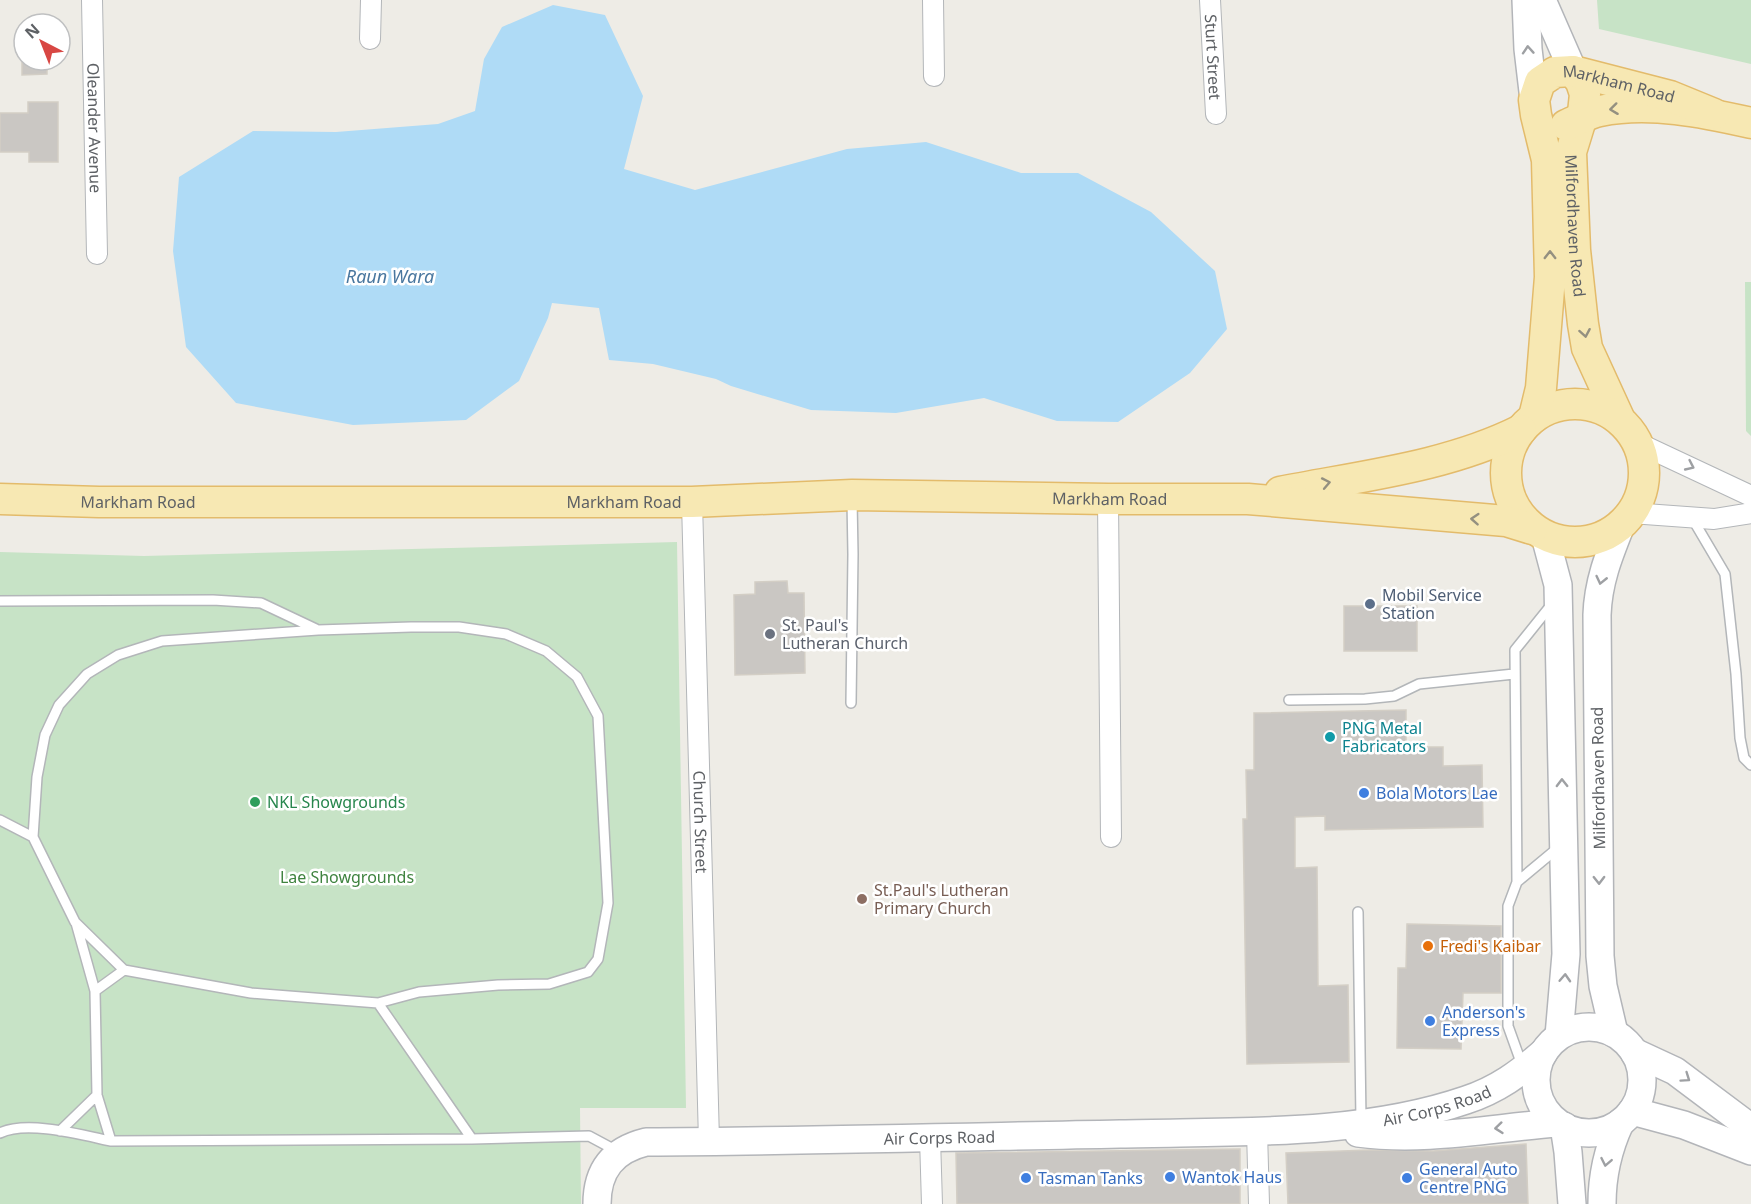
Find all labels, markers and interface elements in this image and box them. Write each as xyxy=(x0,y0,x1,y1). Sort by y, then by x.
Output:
north arrow xyxy=(12,12,72,72)
street label: Sturt Street xyxy=(1200,14,1226,101)
text: N xyxy=(20,18,44,43)
one-way arrow xyxy=(1522,46,1535,55)
street label: Markham Road xyxy=(1562,60,1677,108)
street label: Oleander Avenue xyxy=(82,63,107,193)
one-way arrow xyxy=(1610,102,1619,115)
street label: Milfordhaven Road xyxy=(1560,154,1591,298)
one-way arrow xyxy=(1544,251,1556,260)
water label: Raun Wara xyxy=(346,264,434,288)
one-way arrow xyxy=(1578,328,1591,338)
one-way arrow xyxy=(1683,459,1694,471)
one-way arrow xyxy=(1320,477,1330,490)
street label: Markham Road xyxy=(1052,487,1167,510)
street label: Markham Road xyxy=(80,490,196,513)
street label: Markham Road xyxy=(566,491,682,513)
one-way arrow xyxy=(1470,513,1479,526)
one-way arrow xyxy=(1596,575,1609,585)
place label: Mobil Service Station xyxy=(1382,584,1482,624)
marker: Mobil Service Station xyxy=(1363,597,1377,611)
place label: St. Paul's Lutheran Church xyxy=(782,614,908,654)
marker: St. Paul's Lutheran Church xyxy=(763,627,777,641)
street label: Milfordhaven Road xyxy=(1586,707,1610,849)
place label: PNG Metal Fabricators xyxy=(1342,717,1426,757)
marker: PNG Metal Fabricators xyxy=(1323,730,1337,744)
street label: Church Street xyxy=(688,770,713,874)
one-way arrow xyxy=(1556,778,1568,787)
place label: Bola Motors Lae xyxy=(1376,782,1498,804)
marker: Bola Motors Lae xyxy=(1357,786,1371,800)
place label: NKL Showgrounds xyxy=(267,791,405,813)
marker: NKL Showgrounds xyxy=(248,795,262,809)
park label: Lae Showgrounds xyxy=(280,866,414,888)
one-way arrow xyxy=(1593,875,1605,884)
place label: St.Paul's Lutheran Primary Church xyxy=(874,879,1009,919)
marker: St.Paul's Lutheran Primary Church xyxy=(855,892,869,906)
place label: Fredi's Kaibar xyxy=(1440,935,1541,957)
marker: Fredi's Kaibar xyxy=(1421,939,1435,953)
one-way arrow xyxy=(1559,973,1572,982)
place label: Anderson's Express xyxy=(1442,1001,1525,1041)
marker: Anderson's Express xyxy=(1423,1014,1437,1028)
one-way arrow xyxy=(1680,1071,1691,1082)
street label: Air Corps Road xyxy=(1381,1080,1495,1131)
one-way arrow xyxy=(1494,1121,1503,1134)
street label: Air Corps Road xyxy=(883,1126,995,1150)
one-way arrow xyxy=(1600,1157,1613,1167)
place label: General Auto Centre PNG xyxy=(1419,1158,1518,1198)
place label: Wantok Haus xyxy=(1182,1166,1282,1188)
place label: Tasman Tanks xyxy=(1038,1167,1143,1189)
marker: Wantok Haus xyxy=(1163,1170,1177,1184)
marker: Tasman Tanks xyxy=(1019,1171,1033,1185)
marker: General Auto Centre PNG xyxy=(1400,1171,1414,1185)

